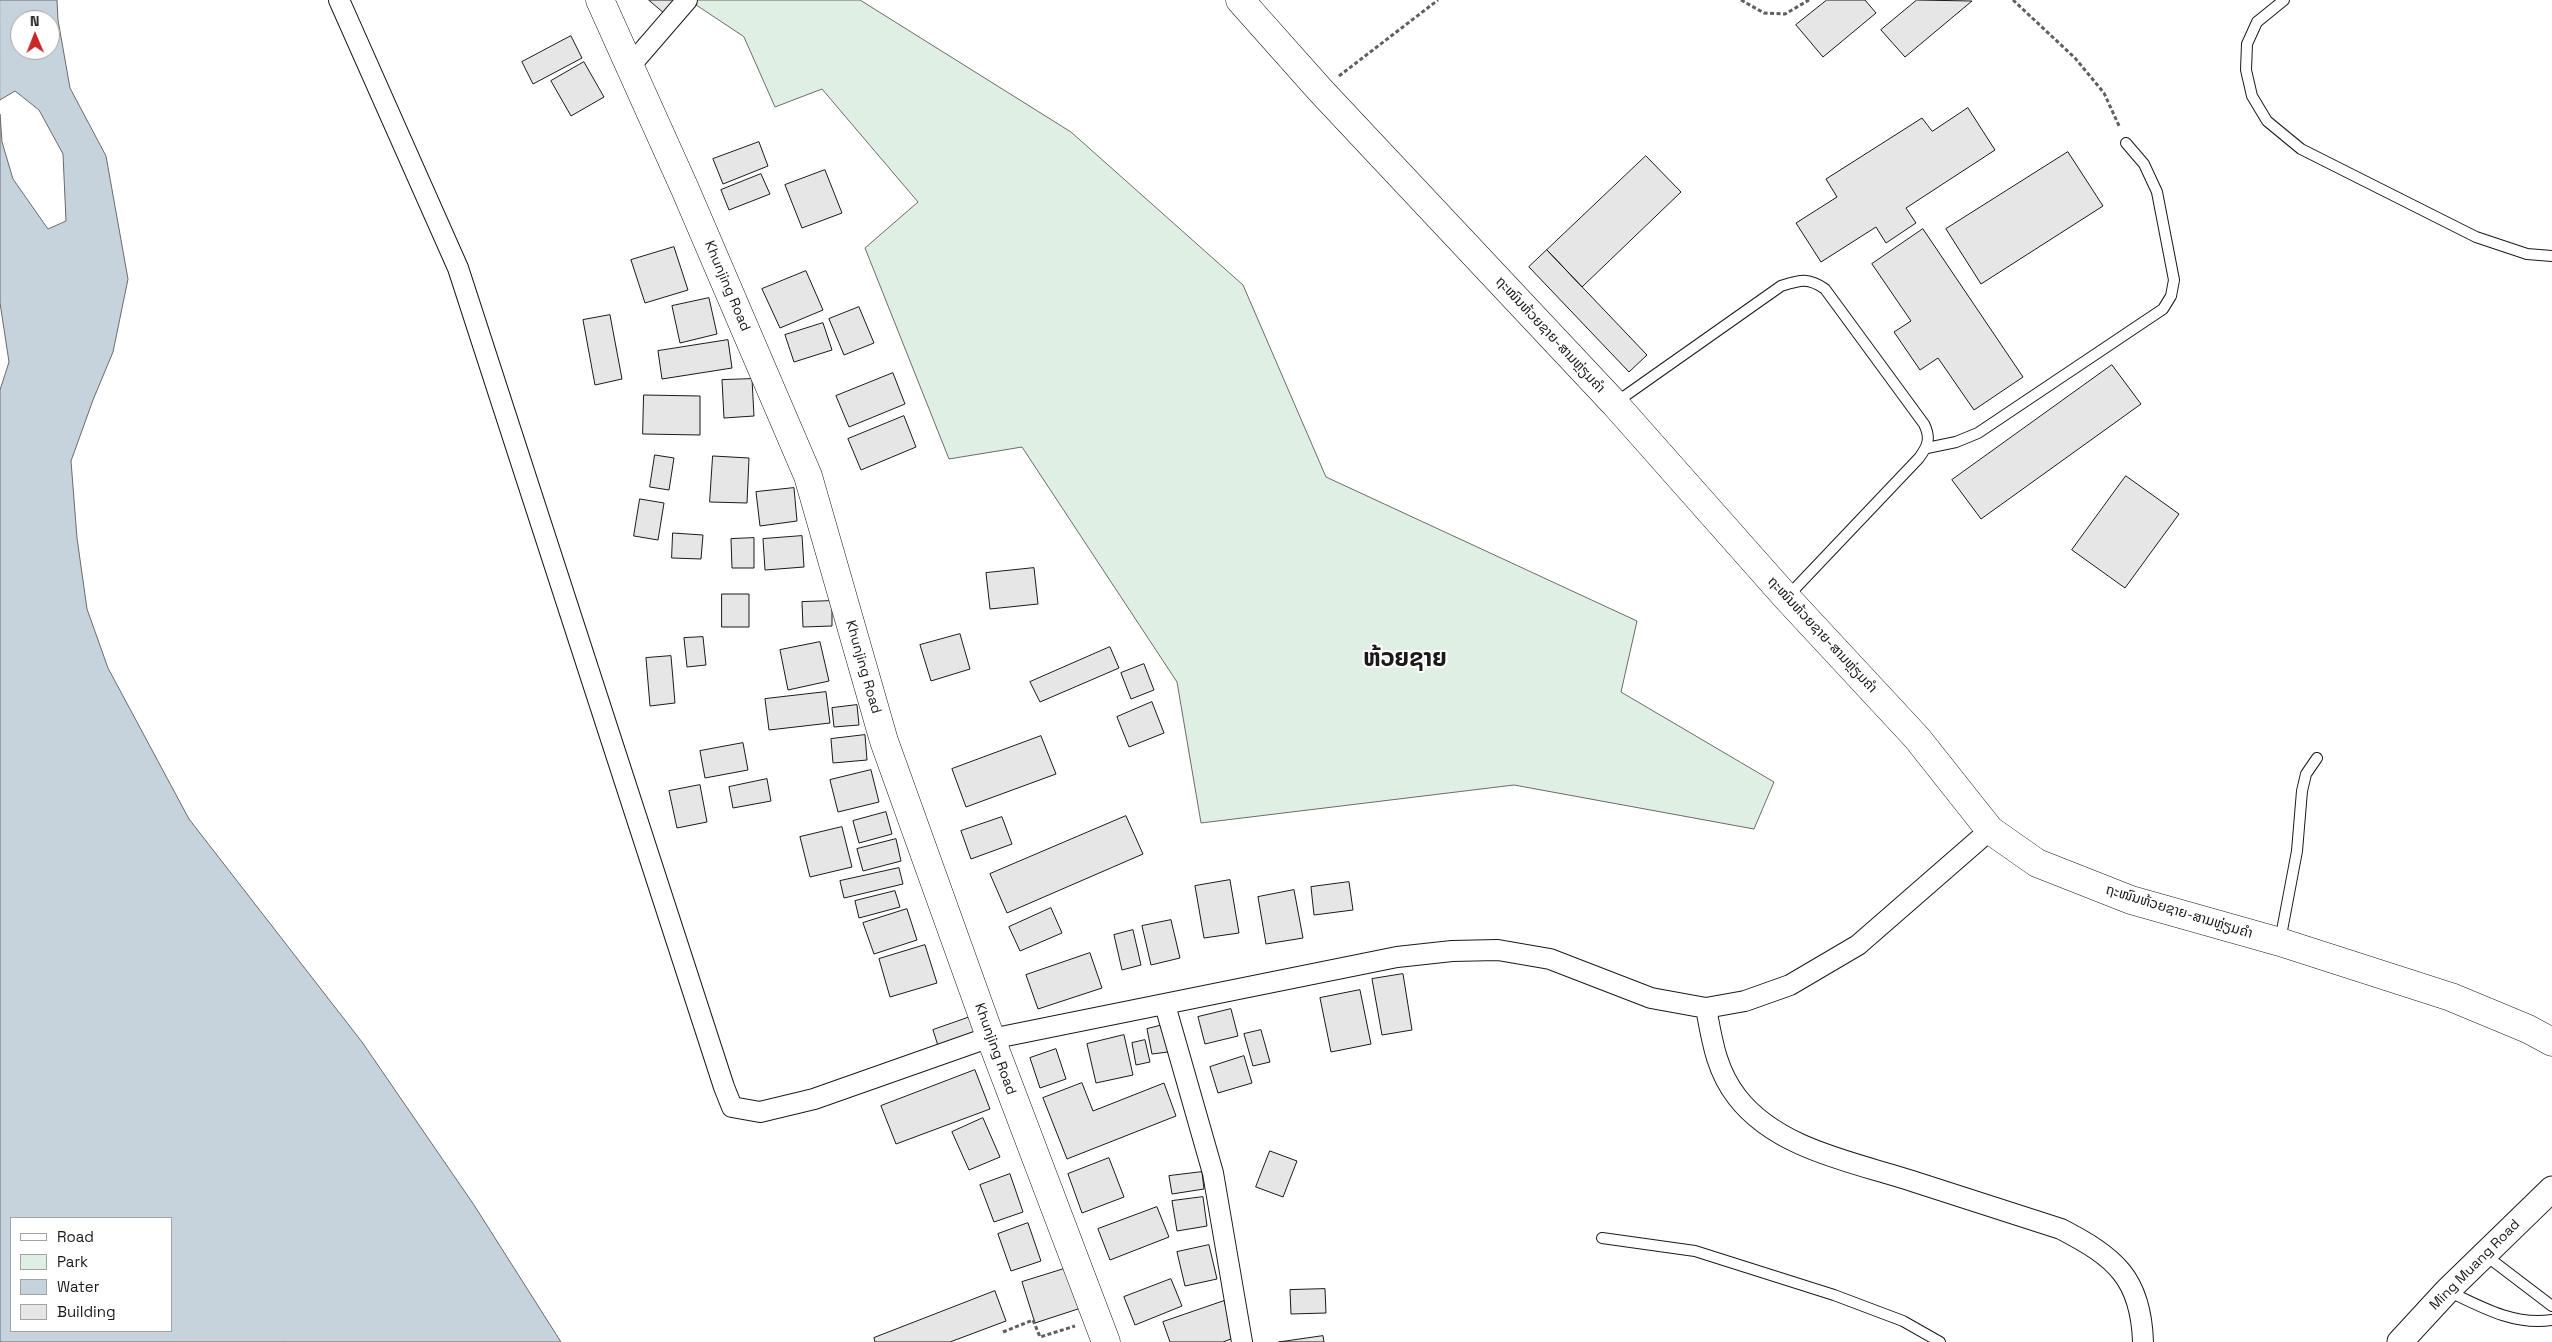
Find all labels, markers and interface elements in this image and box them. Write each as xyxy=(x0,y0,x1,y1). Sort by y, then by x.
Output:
north arrow xyxy=(10,10,60,60)
text: N xyxy=(30,12,40,30)
street label: Khunjing Road xyxy=(700,238,754,334)
street label: ຖະໜົນຫ້ວຍຊາຍ-ສາມຫຼ່ຽມຄຳ xyxy=(1492,273,1608,397)
street label: ຖະໜົນຫ້ວຍຊາຍ-ສາມຫຼ່ຽມຄຳ xyxy=(1764,573,1880,697)
street label: Khunjing Road xyxy=(842,618,884,716)
district label: ຫ້ວຍຊາຍ xyxy=(1363,645,1447,673)
street label: ຖະໜົນຫ້ວຍຊາຍ-ສາມຫຼ່ຽມຄຳ xyxy=(2103,882,2255,942)
street label: Khunjing Road xyxy=(971,1001,1019,1097)
street label: Ming Muang Road xyxy=(2426,1216,2524,1314)
legend xyxy=(10,1217,172,1332)
text: Road xyxy=(57,1227,94,1246)
text: Park xyxy=(57,1252,88,1271)
text: Water xyxy=(57,1277,99,1296)
text: Building xyxy=(57,1302,116,1321)

